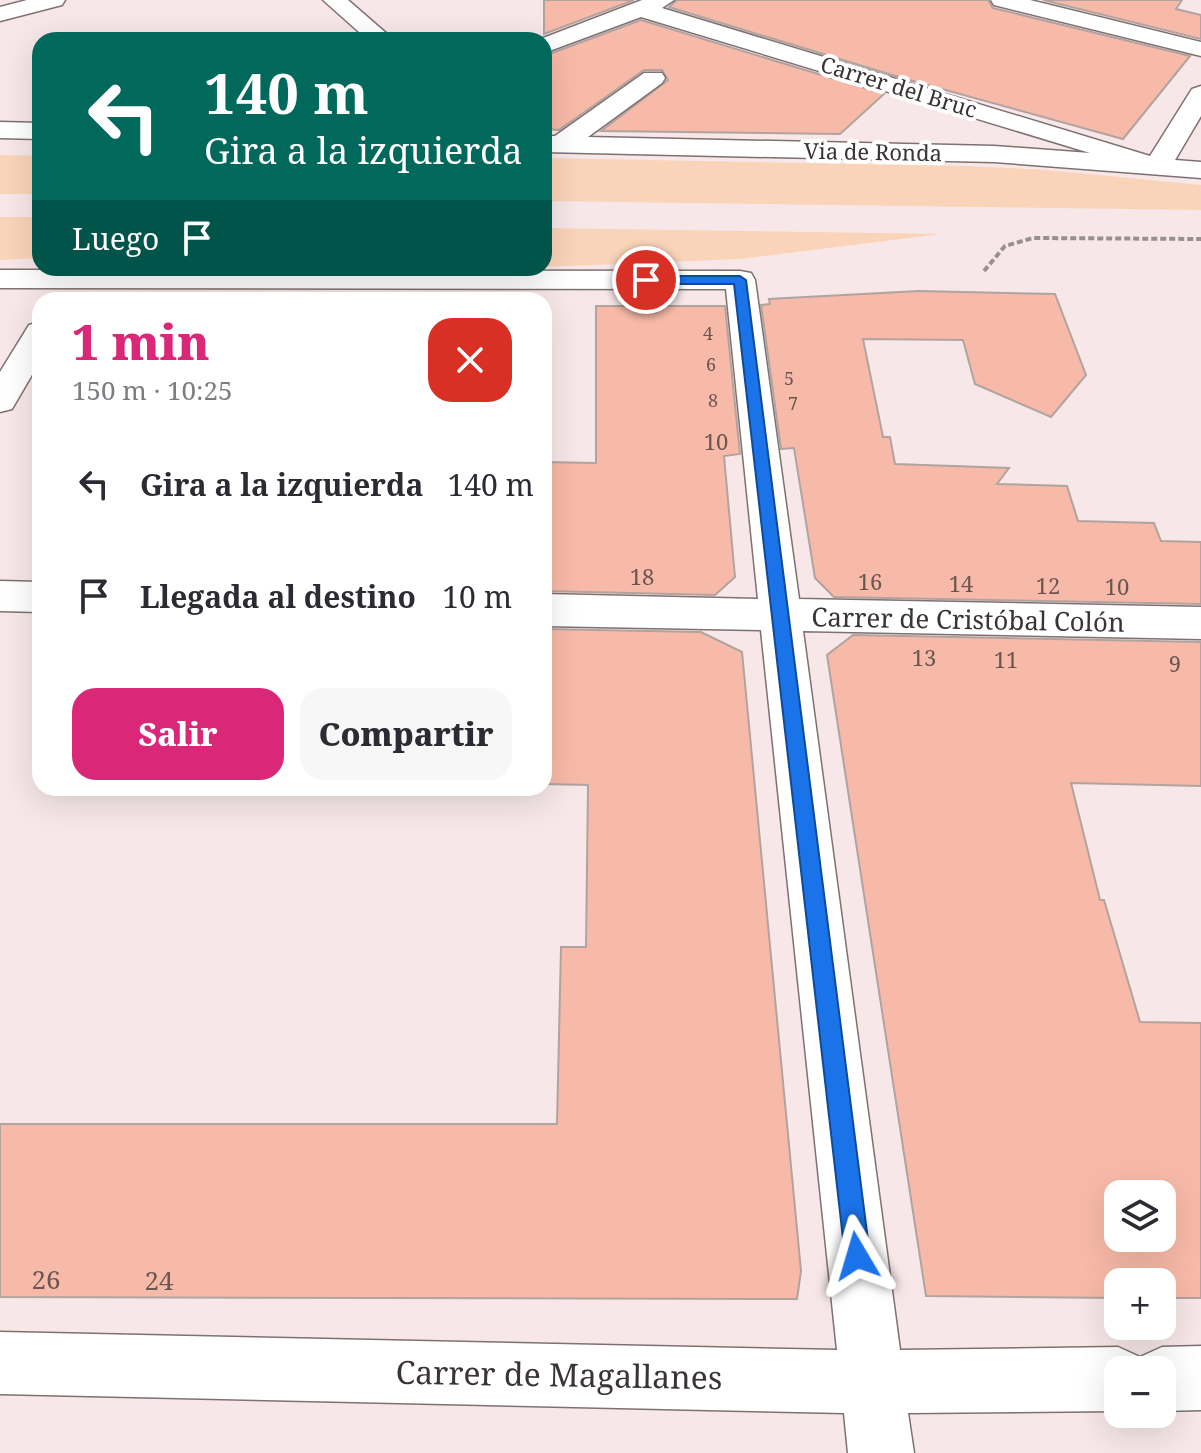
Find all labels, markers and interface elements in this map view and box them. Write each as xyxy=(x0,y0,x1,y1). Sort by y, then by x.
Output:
street label: Carrer del Bruc xyxy=(817,48,981,124)
text: 140 m xyxy=(204,54,369,130)
icon: left xyxy=(72,64,176,168)
text: Gira a la izquierda xyxy=(204,126,523,175)
street label: Via de Ronda xyxy=(804,135,942,167)
icon: arrive xyxy=(175,216,219,260)
text: Luego xyxy=(72,218,159,259)
pin xyxy=(612,246,680,314)
icon: arrive xyxy=(624,258,668,302)
text: 1 min xyxy=(72,309,210,374)
button: close xyxy=(428,318,512,402)
house number: 4 xyxy=(703,321,713,345)
house number: 6 xyxy=(706,352,716,376)
house number: 5 xyxy=(784,366,794,390)
text: 150 m · 10:25 xyxy=(72,372,233,408)
house number: 8 xyxy=(708,388,718,412)
house number: 7 xyxy=(788,391,798,415)
house number: 10 xyxy=(704,426,728,456)
icon: left xyxy=(72,462,116,506)
text: Gira a la izquierda xyxy=(140,464,423,505)
text: 140 m xyxy=(447,464,534,505)
house number: 18 xyxy=(630,561,654,591)
house number: 16 xyxy=(858,566,882,596)
house number: 14 xyxy=(949,568,973,598)
house number: 12 xyxy=(1036,570,1060,600)
house number: 10 xyxy=(1105,571,1129,601)
icon: arrive xyxy=(72,574,116,618)
text: Llegada al destino xyxy=(140,576,416,617)
text: 10 m xyxy=(442,576,512,617)
street label: Carrer de Cristóbal Colón xyxy=(811,598,1125,640)
house number: 13 xyxy=(912,642,936,672)
house number: 11 xyxy=(994,644,1018,674)
house number: 9 xyxy=(1169,648,1181,678)
button: Salir xyxy=(72,688,284,780)
button: Compartir xyxy=(300,688,512,780)
map controls xyxy=(1104,1180,1176,1428)
button: layers xyxy=(1104,1180,1176,1252)
position arrow xyxy=(815,1214,899,1298)
house number: 26 xyxy=(31,1261,61,1297)
house number: 24 xyxy=(144,1262,174,1298)
button: + xyxy=(1104,1268,1176,1340)
street label: Carrer de Magallanes xyxy=(395,1350,723,1398)
button: − xyxy=(1104,1356,1176,1428)

